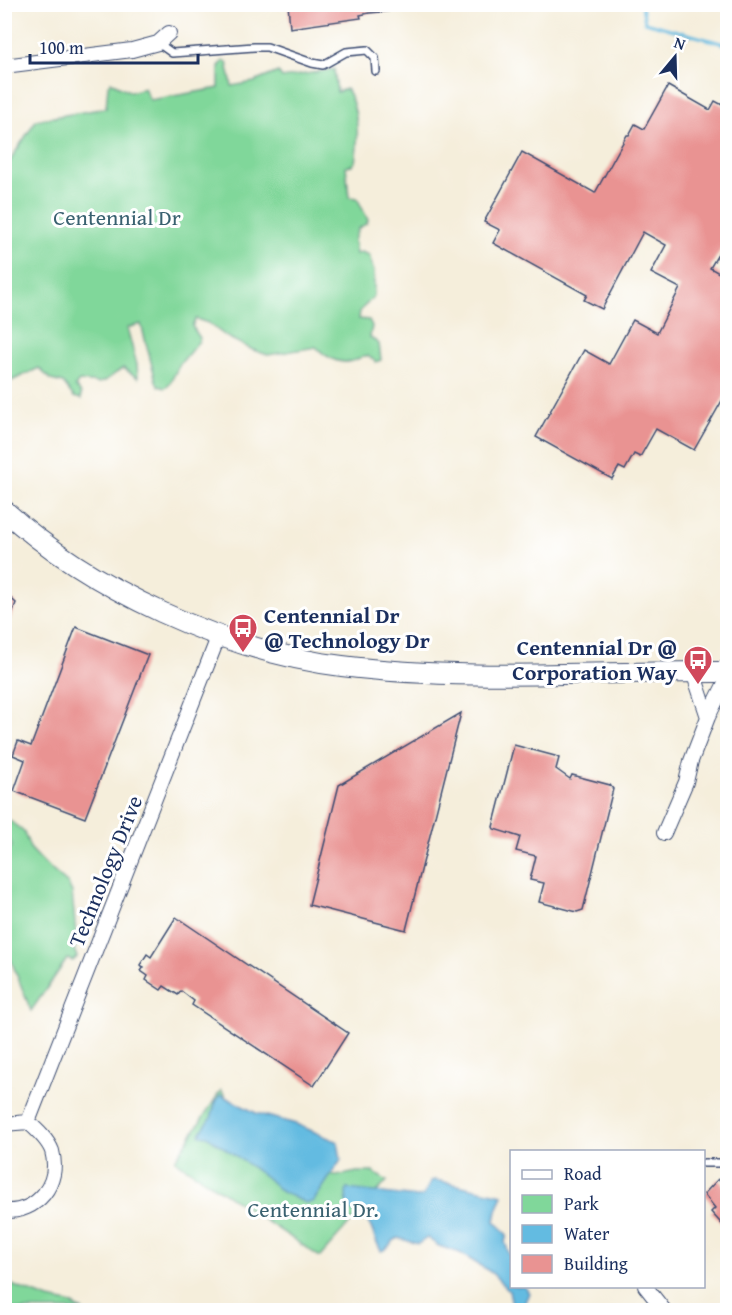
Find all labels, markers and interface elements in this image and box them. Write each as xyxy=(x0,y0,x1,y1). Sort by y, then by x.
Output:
scale bar xyxy=(30,27,198,65)
north arrow xyxy=(645,27,705,87)
text: N xyxy=(671,30,689,56)
text: 100 m xyxy=(39,34,84,61)
park label: Centennial Dr xyxy=(53,201,181,233)
place label: Centennial Dr @ Technology Dr xyxy=(264,599,430,656)
bus stop icon: Centennial Dr @ Technology Dr xyxy=(227,612,259,654)
place label: Centennial Dr @ Corporation Way xyxy=(512,631,678,688)
bus stop icon: Centennial Dr @ Corporation Way xyxy=(682,644,714,686)
street label: Technology Drive xyxy=(60,791,150,951)
legend xyxy=(510,1150,705,1288)
text: Road xyxy=(564,1160,602,1187)
text: Park xyxy=(564,1190,600,1217)
park label: Centennial Dr. xyxy=(247,1193,379,1225)
text: Water xyxy=(564,1220,610,1247)
text: Building xyxy=(564,1250,628,1277)

